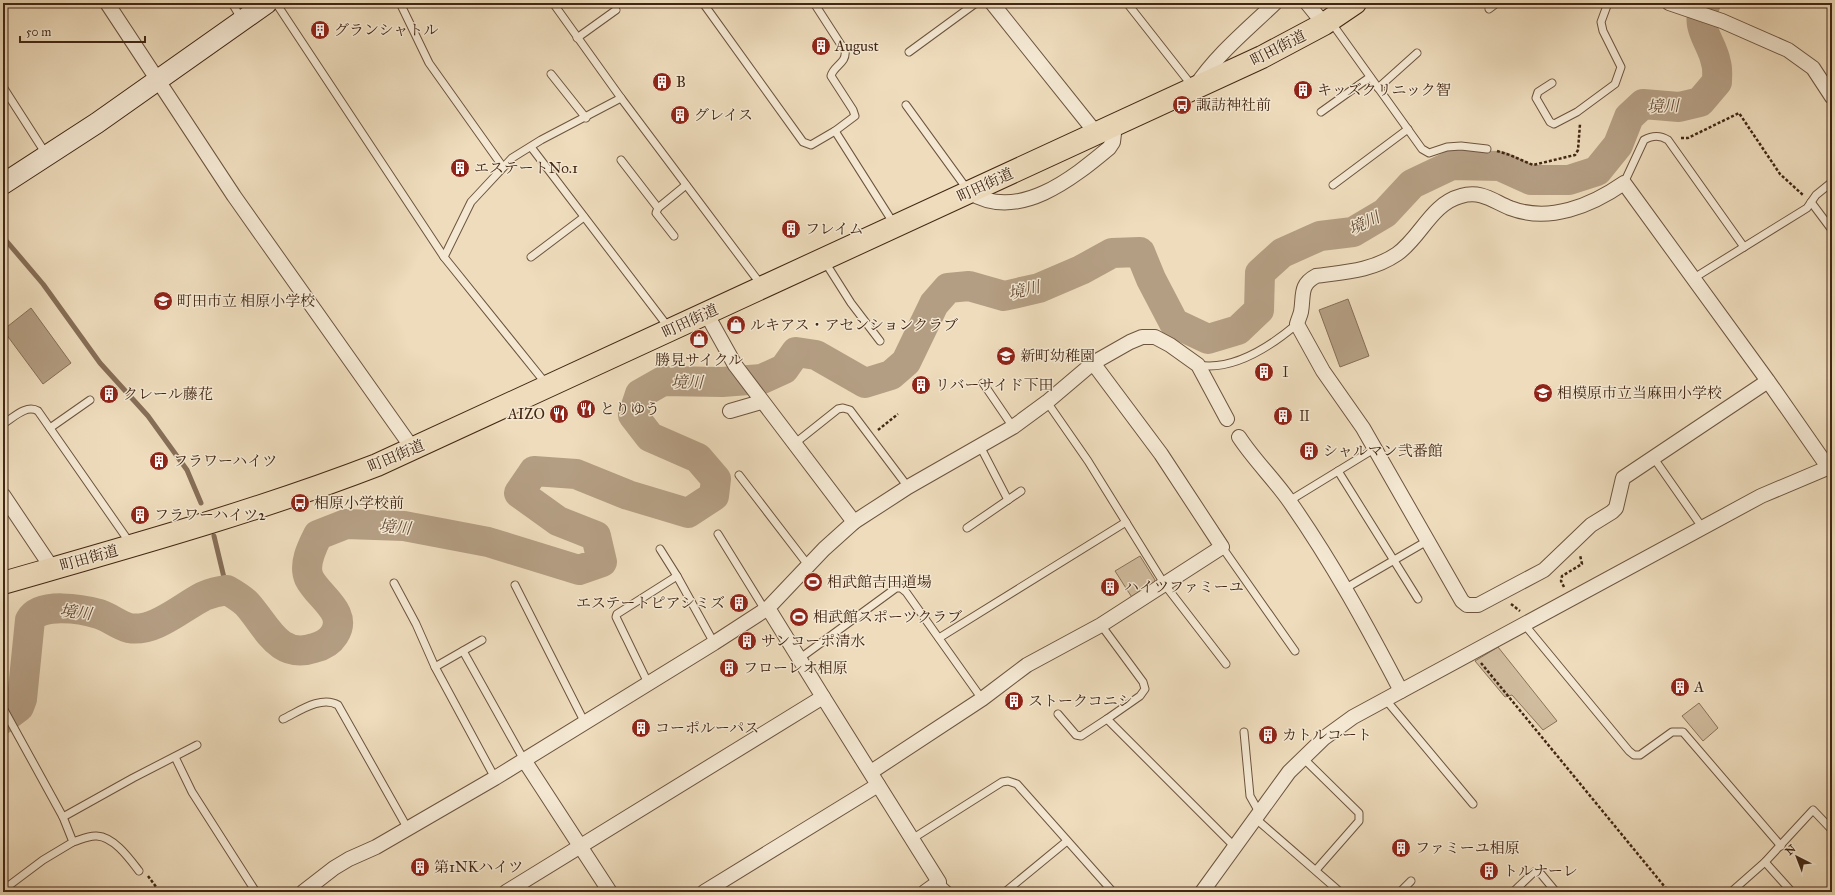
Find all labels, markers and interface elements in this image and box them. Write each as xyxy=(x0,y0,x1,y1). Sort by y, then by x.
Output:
scale bar xyxy=(20,18,145,44)
building icon: グランシャトル xyxy=(309,19,331,41)
place label: グランシャトル xyxy=(334,21,438,39)
text: 50 m xyxy=(26,25,51,39)
street label: 町田街道 xyxy=(1247,26,1309,70)
building icon: August xyxy=(810,35,832,57)
place label: August xyxy=(834,37,880,55)
building icon: B xyxy=(651,71,673,93)
place label: B xyxy=(676,73,686,91)
building icon: キッズクリニック智 xyxy=(1292,79,1314,101)
place label: キッズクリニック智 xyxy=(1317,81,1451,99)
bus stop icon: 諏訪神社前 xyxy=(1171,94,1193,116)
place label: 諏訪神社前 xyxy=(1196,96,1271,114)
water label: 境川 xyxy=(1647,96,1681,116)
building icon: グレイス xyxy=(669,104,691,126)
place label: グレイス xyxy=(694,106,753,124)
building icon: エステートNo.1 xyxy=(449,157,471,179)
place label: エステートNo.1 xyxy=(474,159,578,177)
street label: 町田街道 xyxy=(954,164,1016,206)
water label: 境川 xyxy=(1345,207,1384,239)
building icon: フレイム xyxy=(780,218,802,240)
place label: フレイム xyxy=(805,220,864,238)
water label: 境川 xyxy=(1006,277,1044,303)
school or university icon: 町田市立 相原小学校 xyxy=(152,290,174,312)
place label: 町田市立 相原小学校 xyxy=(177,292,315,310)
street label: 町田街道 xyxy=(659,300,721,342)
shop icon: ルキアス・アセンションクラブ xyxy=(725,314,747,336)
place label: ルキアス・アセンションクラブ xyxy=(750,316,958,334)
shop icon: 勝見サイクル xyxy=(688,328,710,350)
school or university icon: 新町幼稚園 xyxy=(995,345,1017,367)
place label: 新町幼稚園 xyxy=(1020,347,1095,365)
place label: 勝見サイクル xyxy=(655,351,743,369)
building icon: Ⅰ xyxy=(1253,361,1275,383)
place label: Ⅰ xyxy=(1278,363,1293,381)
water label: 境川 xyxy=(671,372,705,392)
building icon: リバーサイド下田 xyxy=(910,374,932,396)
place label: リバーサイド下田 xyxy=(935,376,1054,394)
school or university icon: 相模原市立当麻田小学校 xyxy=(1532,382,1554,404)
building icon: クレール藤花 xyxy=(98,383,120,405)
place label: 相模原市立当麻田小学校 xyxy=(1557,384,1722,402)
place label: クレール藤花 xyxy=(123,385,213,403)
restaurant icon: とりゆう xyxy=(575,398,597,420)
place label: とりゆう xyxy=(600,400,660,418)
restaurant icon: AIZO xyxy=(548,403,570,425)
place label: AIZO xyxy=(507,405,545,423)
building icon: Ⅱ xyxy=(1272,405,1294,427)
place label: Ⅱ xyxy=(1297,407,1312,425)
street label: 町田街道 xyxy=(365,436,427,476)
building icon: シャルマン弐番館 xyxy=(1298,440,1320,462)
place label: シャルマン弐番館 xyxy=(1323,442,1443,460)
building icon: フラワーハイツ xyxy=(148,450,170,472)
place label: フラワーハイツ xyxy=(173,452,277,470)
bus stop icon: 相原小学校前 xyxy=(289,492,311,514)
place label: 相原小学校前 xyxy=(314,494,404,512)
building icon: フラワーハイツ2 xyxy=(129,504,151,526)
place label: フラワーハイツ2 xyxy=(154,506,266,524)
water label: 境川 xyxy=(378,516,414,538)
street label: 町田街道 xyxy=(58,541,120,575)
sports icon: 相武館吉田道場 xyxy=(802,571,824,593)
place label: 相武館吉田道場 xyxy=(827,573,932,591)
building icon: ハイツファミーユ xyxy=(1099,576,1121,598)
place label: ハイツファミーユ xyxy=(1124,578,1244,596)
building icon: エステートピアシミズ xyxy=(728,592,750,614)
place label: エステートピアシミズ xyxy=(576,594,725,612)
water label: 境川 xyxy=(59,601,95,624)
sports icon: 相武館スポーツクラブ xyxy=(788,606,810,628)
place label: 相武館スポーツクラブ xyxy=(813,608,962,626)
building icon: サンコーポ清水 xyxy=(736,630,758,652)
place label: サンコーポ清水 xyxy=(761,632,865,650)
building icon: フローレオ相原 xyxy=(718,657,740,679)
place label: フローレオ相原 xyxy=(743,659,848,677)
building icon: A xyxy=(1669,676,1691,698)
place label: A xyxy=(1693,678,1704,696)
building icon: ストークコニシ xyxy=(1003,690,1025,712)
place label: ストークコニシ xyxy=(1028,692,1133,710)
building icon: コーポルーパス xyxy=(630,717,652,739)
place label: コーポルーパス xyxy=(655,719,759,737)
building icon: カトルコート xyxy=(1257,724,1279,746)
place label: カトルコート xyxy=(1282,726,1372,744)
building icon: ファミーユ相原 xyxy=(1390,837,1412,859)
north arrow xyxy=(1777,837,1817,877)
place label: ファミーユ相原 xyxy=(1415,839,1520,857)
text: N xyxy=(1783,842,1799,858)
building icon: 第1NKハイツ xyxy=(409,856,431,878)
place label: 第1NKハイツ xyxy=(434,858,523,876)
building icon: トルナーレ xyxy=(1478,860,1500,882)
place label: トルナーレ xyxy=(1503,862,1578,880)

